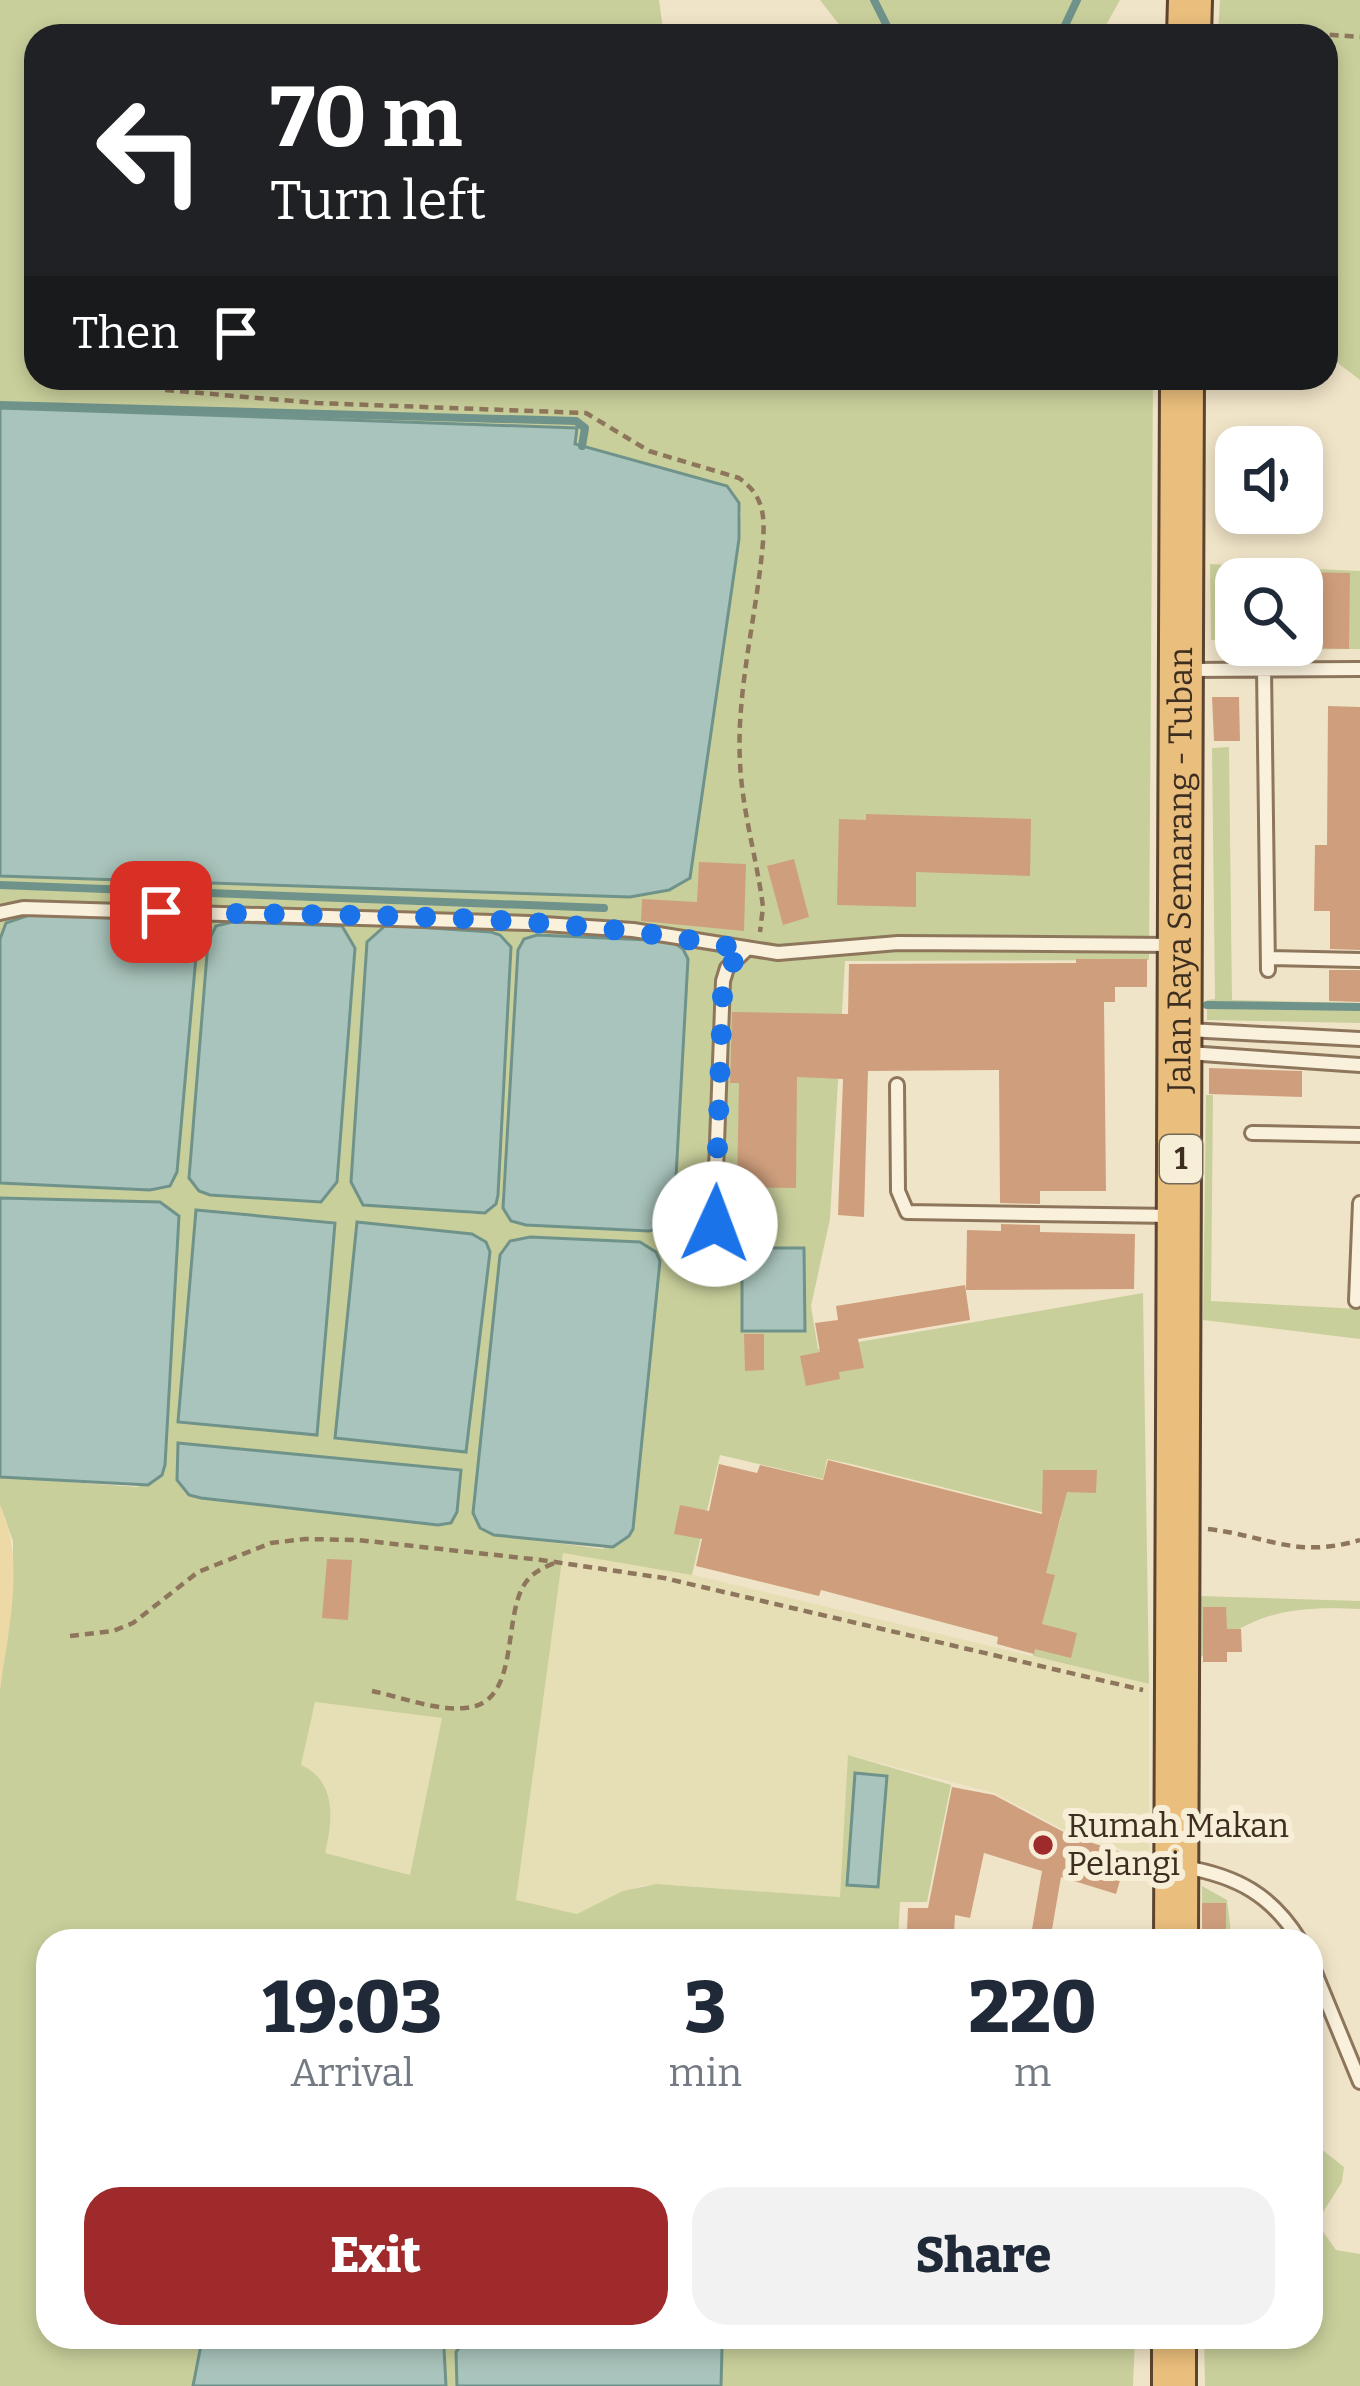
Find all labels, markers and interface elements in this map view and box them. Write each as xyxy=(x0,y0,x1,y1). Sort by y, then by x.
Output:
text: 70 m xyxy=(270,67,462,168)
icon: left xyxy=(72,72,228,228)
text: Turn left xyxy=(270,169,486,233)
icon: arrive xyxy=(203,300,269,366)
text: Then xyxy=(72,306,179,360)
map controls xyxy=(1215,426,1323,666)
button: sound xyxy=(1215,426,1323,534)
button: search xyxy=(1215,558,1323,666)
street label: Jalan Raya Semarang - Tuban xyxy=(1159,647,1201,1094)
pin xyxy=(110,861,212,963)
icon: arrive xyxy=(128,879,194,945)
road number: 1 xyxy=(1160,1135,1202,1183)
position arrow xyxy=(652,1161,778,1287)
place label: Rumah Makan Pelangi xyxy=(1067,1806,1289,1884)
marker: Rumah Makan Pelangi xyxy=(1030,1832,1056,1858)
text: 19:03 xyxy=(263,1965,442,2051)
text: 3 xyxy=(684,1965,726,2051)
text: 220 xyxy=(969,1965,1096,2051)
text: Arrival xyxy=(290,2050,414,2096)
text: min xyxy=(668,2050,742,2096)
text: m xyxy=(1014,2050,1051,2096)
button: Exit xyxy=(84,2187,668,2325)
button: Share xyxy=(692,2187,1275,2325)

